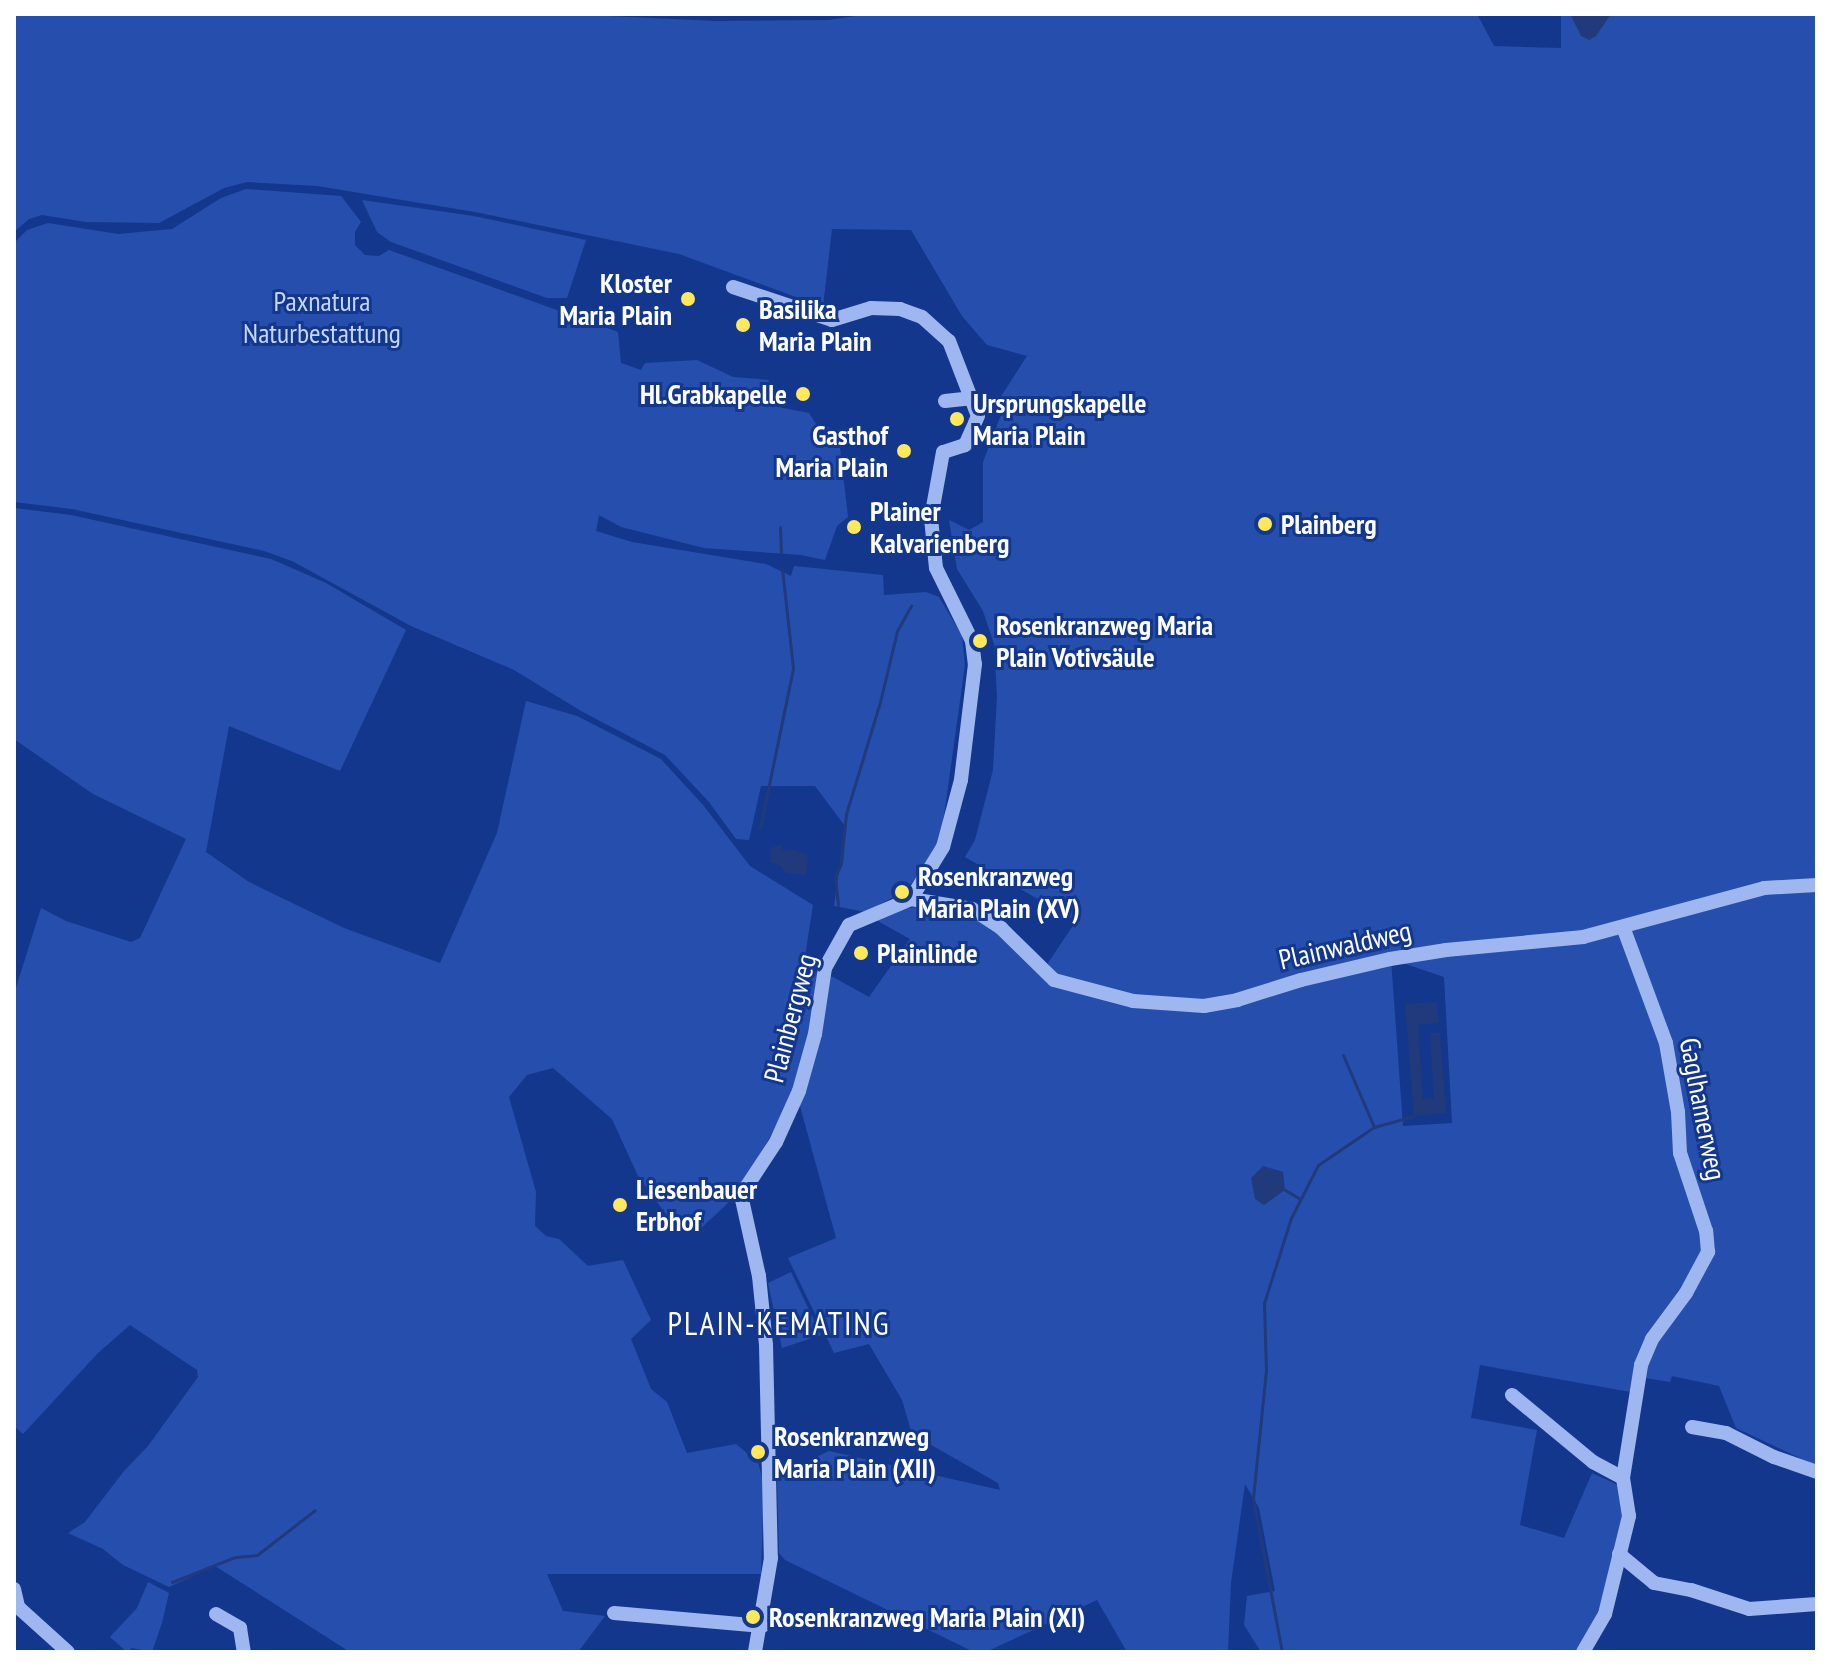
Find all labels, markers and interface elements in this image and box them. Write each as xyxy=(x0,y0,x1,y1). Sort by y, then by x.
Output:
place label: Kloster Maria Plain xyxy=(559,266,672,332)
park label: Paxnatura Naturbestattung xyxy=(243,284,401,350)
marker: Kloster Maria Plain xyxy=(679,290,697,308)
place label: Basilika Maria Plain xyxy=(759,292,872,358)
marker: Basilika Maria Plain xyxy=(734,316,752,334)
place label: Hl.Grabkapelle xyxy=(640,377,787,411)
marker: Hl.Grabkapelle xyxy=(794,385,812,403)
place label: Ursprungskapelle Maria Plain xyxy=(973,386,1147,452)
marker: Ursprungskapelle Maria Plain xyxy=(948,410,966,428)
place label: Gasthof Maria Plain xyxy=(775,418,888,484)
marker: Gasthof Maria Plain xyxy=(895,442,913,460)
place label: Plainer Kalvarienberg xyxy=(870,494,1009,560)
place label: Plainberg xyxy=(1281,507,1377,541)
marker: Plainberg xyxy=(1256,515,1274,533)
marker: Plainer Kalvarienberg xyxy=(845,518,863,536)
place label: Rosenkranzweg Maria Plain Votivsäule xyxy=(996,608,1213,674)
marker: Rosenkranzweg Maria Plain Votivsäule xyxy=(971,632,989,650)
place label: Rosenkranzweg Maria Plain (XV) xyxy=(918,859,1080,925)
marker: Rosenkranzweg Maria Plain (XV) xyxy=(893,883,911,901)
street label: Plainwaldweg xyxy=(1276,913,1414,977)
place label: Plainlinde xyxy=(877,936,978,970)
marker: Plainlinde xyxy=(852,944,870,962)
street label: Plainbergweg xyxy=(757,950,823,1086)
street label: Gaglhamerweg xyxy=(1673,1035,1733,1183)
place label: Liesenbauer Erbhof xyxy=(636,1172,757,1238)
marker: Liesenbauer Erbhof xyxy=(611,1196,629,1214)
district label: PLAIN-KEMATING xyxy=(667,1304,891,1342)
place label: Rosenkranzweg Maria Plain (XII) xyxy=(774,1419,936,1485)
marker: Rosenkranzweg Maria Plain (XII) xyxy=(749,1443,767,1461)
place label: Rosenkranzweg Maria Plain (XI) xyxy=(769,1600,1085,1634)
marker: Rosenkranzweg Maria Plain (XI) xyxy=(744,1608,762,1626)

